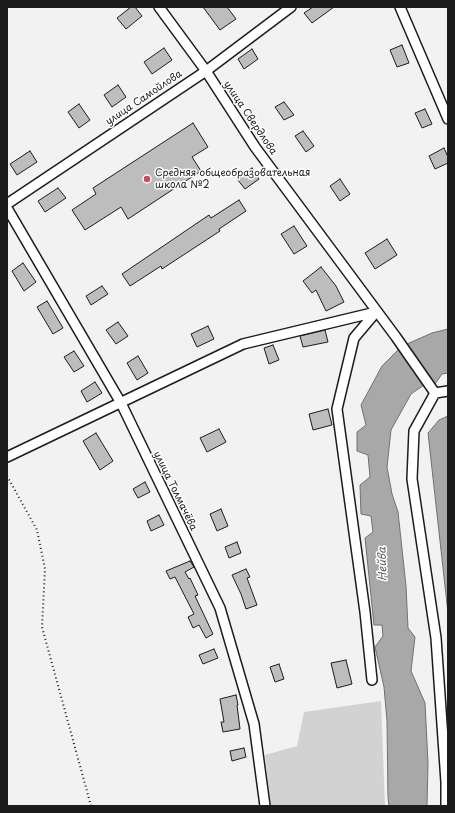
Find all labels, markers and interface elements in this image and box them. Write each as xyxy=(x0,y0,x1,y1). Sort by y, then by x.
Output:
street label: улица Самойлова xyxy=(104,68,184,128)
street label: улица Свердлова xyxy=(221,79,279,157)
place label: Средняя общеобразовательная школа №2 xyxy=(155,167,310,190)
marker: Средняя общеобразовательная школа №2 xyxy=(142,174,152,184)
street label: улица Толмачёва xyxy=(151,449,199,533)
water label: Нейва xyxy=(376,547,390,581)

